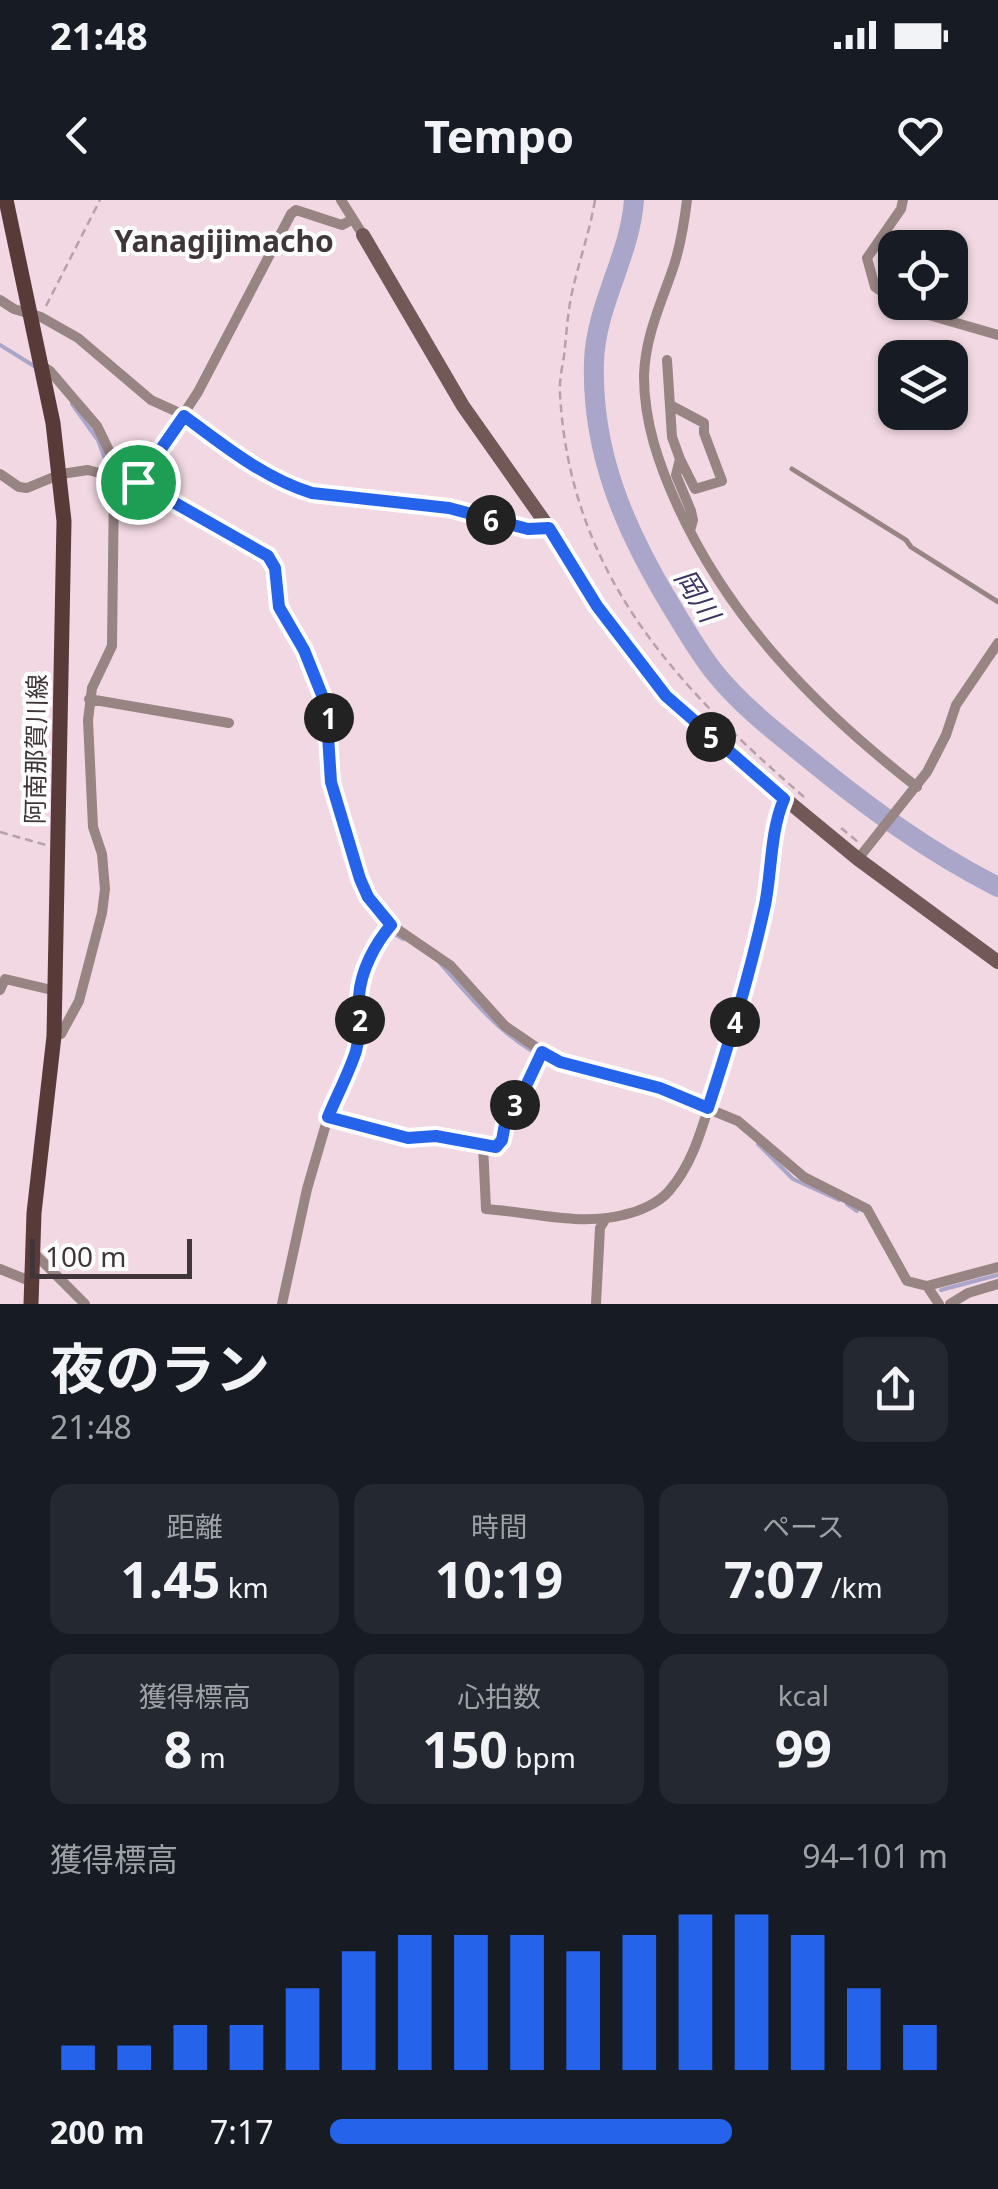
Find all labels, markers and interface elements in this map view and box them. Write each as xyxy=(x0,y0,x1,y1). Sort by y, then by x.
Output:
text: 21:48 xyxy=(50,9,148,61)
text: Tempo xyxy=(424,105,574,166)
icon: back xyxy=(50,108,105,163)
icon: heart xyxy=(893,108,948,163)
district label: Yanagijimacho xyxy=(114,220,334,261)
map controls xyxy=(878,230,968,430)
button: locate xyxy=(878,230,968,320)
button: layers xyxy=(878,340,968,430)
pin xyxy=(96,440,181,525)
icon: arrive xyxy=(111,455,166,510)
pin: 6 xyxy=(466,495,516,545)
text: 6 xyxy=(483,501,499,539)
water label: 岡川 xyxy=(667,561,731,631)
street label: 阿南那賀川線 xyxy=(17,674,53,824)
pin: 1 xyxy=(304,693,354,743)
text: 1 xyxy=(321,699,337,737)
pin: 5 xyxy=(686,712,736,762)
text: 5 xyxy=(703,718,719,756)
pin: 2 xyxy=(335,995,385,1045)
pin: 4 xyxy=(710,997,760,1047)
text: 2 xyxy=(352,1001,368,1039)
text: 4 xyxy=(727,1003,743,1041)
pin: 3 xyxy=(490,1080,540,1130)
text: 3 xyxy=(507,1086,523,1124)
scale bar xyxy=(30,1234,192,1278)
text: 100 m xyxy=(45,1237,127,1275)
text: 夜のラン xyxy=(50,1330,270,1405)
button: share xyxy=(843,1337,948,1442)
text: 21:48 xyxy=(50,1405,132,1448)
text: 距離 xyxy=(167,1507,223,1545)
text: 時間 xyxy=(471,1507,527,1545)
text: ペース xyxy=(762,1507,845,1545)
text: 1.45 xyxy=(121,1545,220,1613)
text: 10:19 xyxy=(435,1545,563,1613)
text: 7:07 xyxy=(724,1545,824,1613)
text: km xyxy=(220,1568,269,1606)
text: /km xyxy=(824,1568,883,1606)
text: kcal xyxy=(778,1676,829,1714)
text: 獲得標高 xyxy=(139,1677,251,1715)
text: 心拍数 xyxy=(457,1677,541,1715)
text: 99 xyxy=(775,1714,832,1782)
text: 8 xyxy=(164,1715,192,1783)
text: 150 xyxy=(422,1715,508,1783)
text: m xyxy=(192,1738,226,1776)
text: bpm xyxy=(508,1738,576,1776)
text: 94–101 m xyxy=(802,1834,948,1877)
text: 獲得標高 xyxy=(50,1837,178,1880)
text: 200 m xyxy=(50,2110,144,2153)
text: 7:17 xyxy=(210,2110,274,2153)

